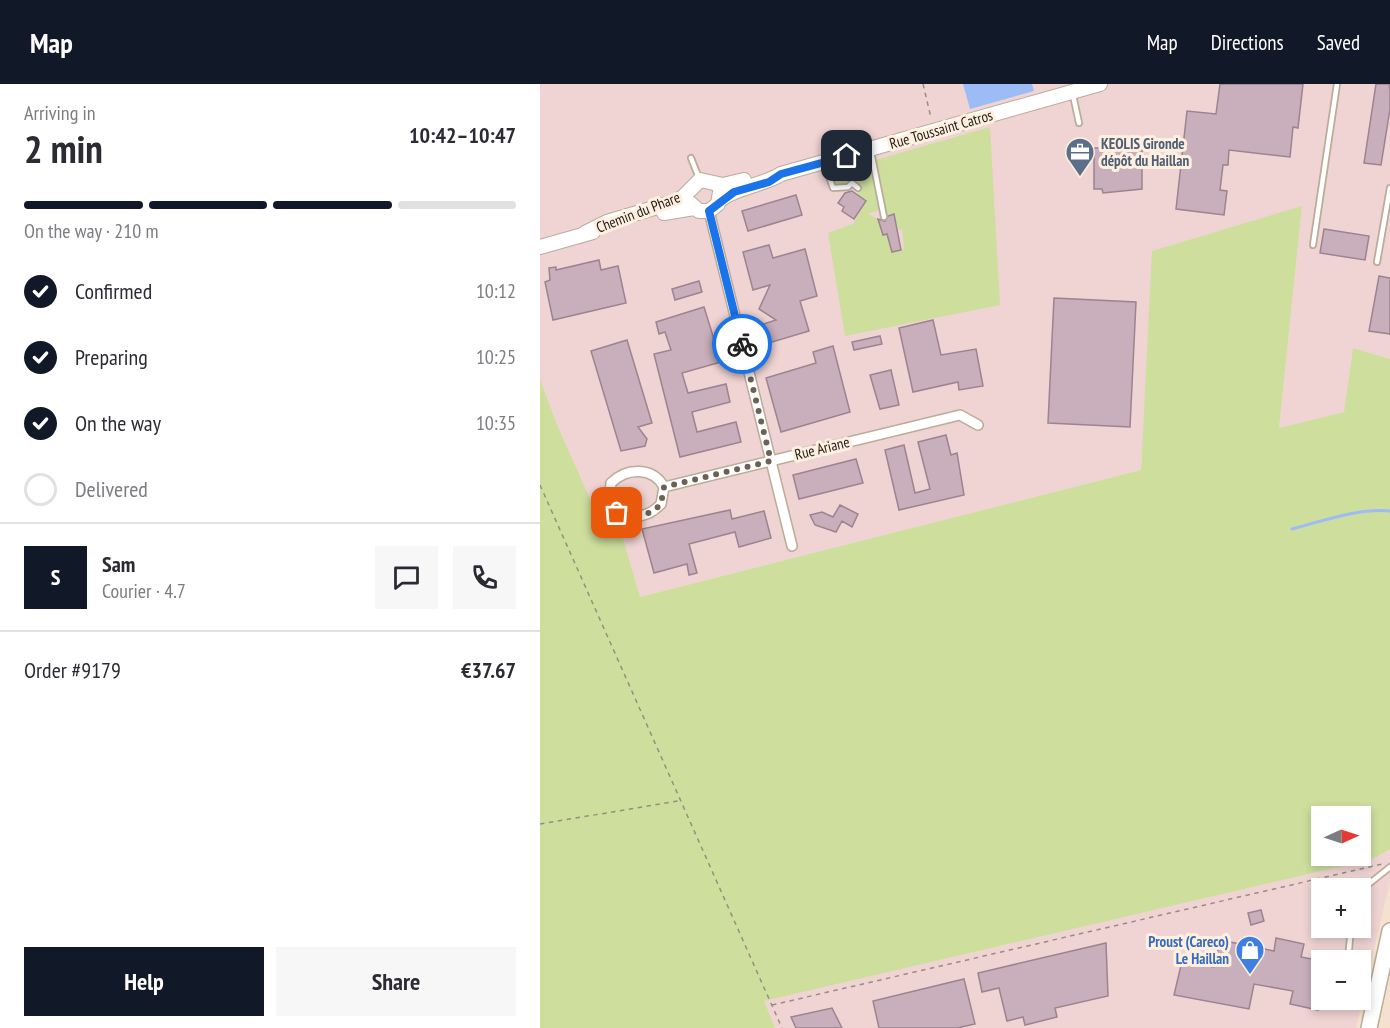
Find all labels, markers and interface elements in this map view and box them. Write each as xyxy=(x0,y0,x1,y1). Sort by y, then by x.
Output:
text: Map xyxy=(30,24,73,61)
text: Map xyxy=(1147,29,1178,56)
text: Directions xyxy=(1211,29,1284,56)
text: Saved xyxy=(1317,29,1360,56)
text: Arriving in xyxy=(24,100,96,126)
street label: Rue Toussaint Catros xyxy=(887,105,995,153)
text: 10:42–10:47 xyxy=(409,121,516,149)
text: 2 min xyxy=(24,123,103,174)
pin xyxy=(821,130,872,181)
place label: KEOLIS Gironde dépôt du Haillan xyxy=(1101,134,1189,170)
office icon: KEOLIS Gironde dépôt du Haillan xyxy=(1064,136,1096,178)
icon: home xyxy=(830,139,863,172)
street label: Chemin du Phare xyxy=(593,187,683,237)
text: On the way · 210 m xyxy=(24,218,159,244)
icon: check xyxy=(24,275,57,308)
text: Confirmed xyxy=(75,277,152,305)
text: 10:12 xyxy=(476,278,516,304)
courier xyxy=(712,314,772,374)
icon: bike xyxy=(726,328,759,361)
icon: check xyxy=(24,341,57,374)
text: Preparing xyxy=(75,343,148,371)
text: 10:25 xyxy=(476,344,516,370)
icon: check xyxy=(24,407,57,440)
text: On the way xyxy=(75,409,161,437)
text: 10:35 xyxy=(476,410,516,436)
street label: Rue Ariane xyxy=(793,432,851,464)
text: Delivered xyxy=(75,475,148,503)
pin xyxy=(591,487,642,538)
icon: bag xyxy=(600,496,633,529)
button: chat xyxy=(375,546,438,609)
button: phone xyxy=(453,546,516,609)
text: Sam xyxy=(102,550,135,578)
text: S xyxy=(51,563,60,591)
text: Courier · 4.7 xyxy=(102,578,186,604)
text: Order #9179 xyxy=(24,656,121,684)
text: €37.67 xyxy=(461,656,516,684)
north arrow xyxy=(1311,806,1371,866)
map controls xyxy=(1311,806,1371,1010)
button: + xyxy=(1311,878,1371,938)
place label: Proust (Careco) Le Haillan xyxy=(1148,932,1229,968)
shop icon: Proust (Careco) Le Haillan xyxy=(1234,934,1266,976)
button: Help xyxy=(24,947,264,1016)
button: Share xyxy=(276,947,516,1016)
button: − xyxy=(1311,950,1371,1010)

